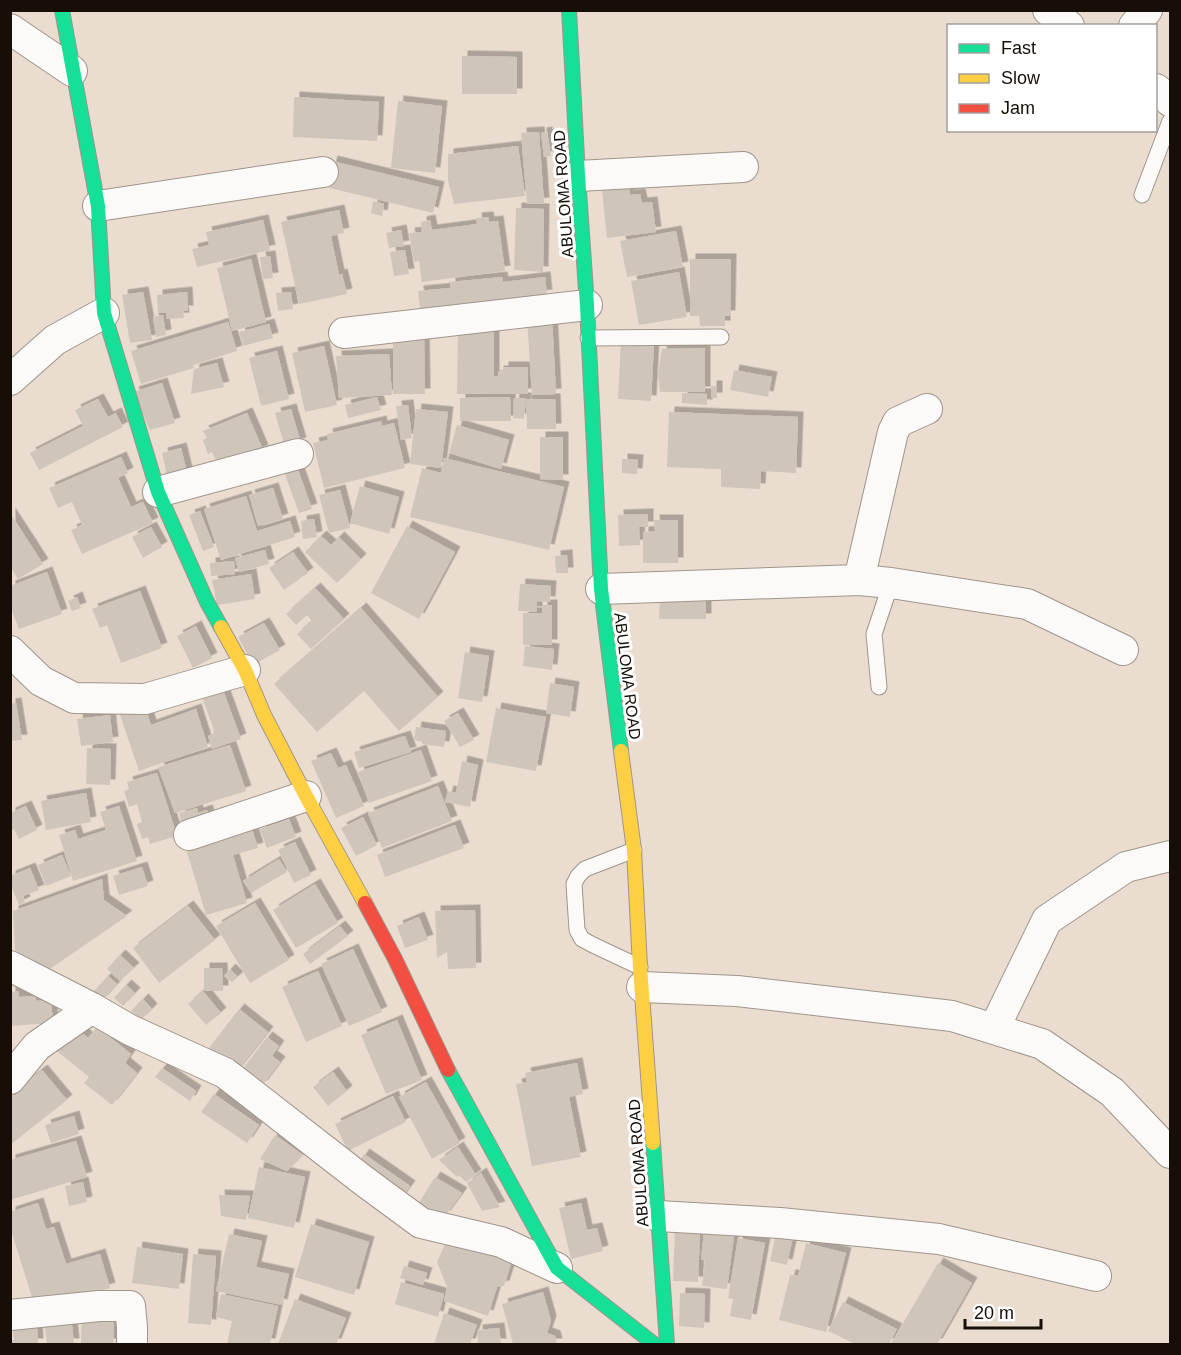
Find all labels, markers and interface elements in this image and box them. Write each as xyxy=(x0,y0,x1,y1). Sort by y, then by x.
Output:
legend xyxy=(947,24,1157,132)
text: Fast xyxy=(1001,38,1036,58)
text: Slow xyxy=(1001,68,1041,88)
text: Jam xyxy=(1001,98,1035,118)
street label: ABULOMA ROAD xyxy=(551,130,576,258)
street label: ABULOMA ROAD xyxy=(611,611,644,741)
street label: ABULOMA ROAD xyxy=(626,1099,651,1227)
scale bar xyxy=(965,1292,1042,1330)
text: 20 m xyxy=(974,1303,1014,1323)

